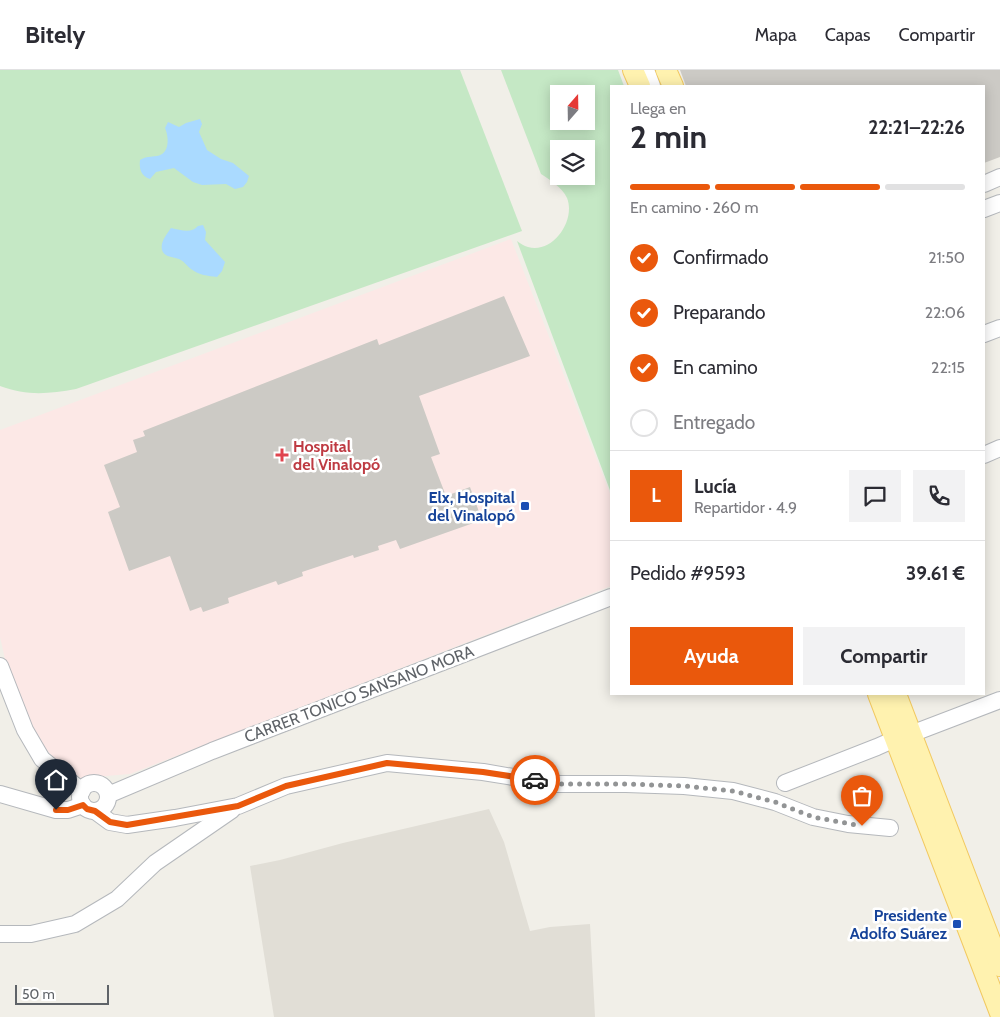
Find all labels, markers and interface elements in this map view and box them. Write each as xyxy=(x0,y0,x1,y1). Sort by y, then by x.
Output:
text: Bitely xyxy=(25,20,85,49)
text: Mapa xyxy=(755,24,797,46)
text: Capas xyxy=(825,24,871,46)
text: Compartir xyxy=(899,24,975,46)
north arrow xyxy=(550,85,595,130)
map controls xyxy=(550,85,595,185)
text: Llega en xyxy=(630,99,686,118)
text: 22:21–22:26 xyxy=(868,116,965,139)
text: 2 min xyxy=(630,117,707,156)
button: layers xyxy=(550,140,595,185)
text: En camino · 260 m xyxy=(630,198,759,217)
icon: check xyxy=(630,244,658,272)
text: Confirmado xyxy=(673,246,769,269)
text: 21:50 xyxy=(928,248,965,267)
icon: check xyxy=(630,299,658,327)
text: Preparando xyxy=(673,301,766,324)
text: 22:06 xyxy=(925,303,965,322)
icon: check xyxy=(630,354,658,382)
text: En camino xyxy=(673,356,758,379)
text: 22:15 xyxy=(931,358,965,377)
text: Entregado xyxy=(673,411,755,434)
place label: Hospital del Vinalopó xyxy=(293,437,380,474)
marker: Hospital del Vinalopó xyxy=(275,448,289,462)
button: chat xyxy=(849,470,901,522)
button: phone xyxy=(913,470,965,522)
text: Lucía xyxy=(694,475,737,498)
text: L xyxy=(651,484,661,507)
place label: Elx, Hospital del Vinalopó xyxy=(428,488,515,525)
text: Repartidor · 4.9 xyxy=(694,498,797,517)
marker: Elx, Hospital del Vinalopó xyxy=(519,500,531,512)
text: Pedido #9593 xyxy=(630,562,746,585)
text: 39.61 € xyxy=(906,562,965,585)
button: Ayuda xyxy=(630,627,793,685)
button: Compartir xyxy=(803,627,965,685)
street label: CARRER TONICO SANSANO MORA xyxy=(242,641,476,747)
courier xyxy=(510,755,560,805)
pin xyxy=(35,759,77,810)
icon: home xyxy=(42,766,70,794)
icon: car xyxy=(521,766,549,794)
pin xyxy=(841,775,883,826)
icon: bag xyxy=(848,782,876,810)
place label: Presidente Adolfo Suárez xyxy=(850,906,947,943)
marker: Presidente Adolfo Suárez xyxy=(951,918,963,930)
scale bar xyxy=(15,982,109,1005)
text: 50 m xyxy=(22,985,55,1003)

